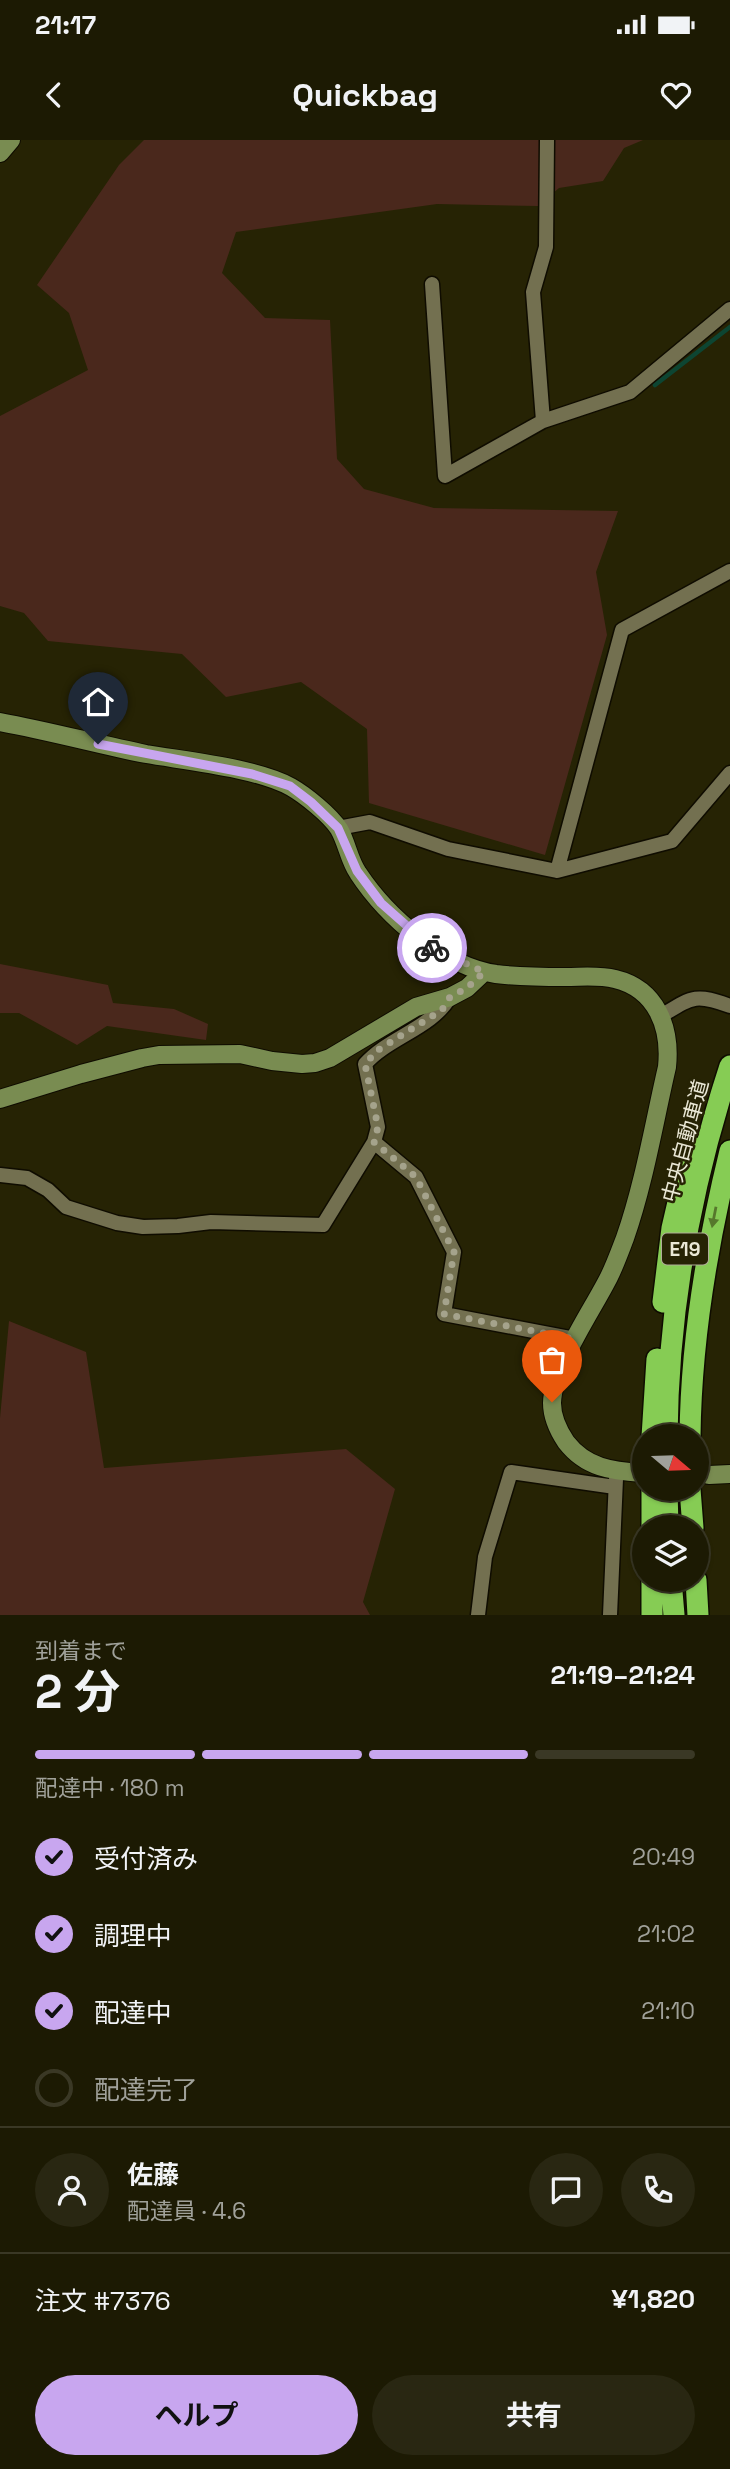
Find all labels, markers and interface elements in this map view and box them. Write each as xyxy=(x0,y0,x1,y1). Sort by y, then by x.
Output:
text: 21:17 xyxy=(35,8,96,42)
text: Quickbag xyxy=(292,75,438,115)
icon: back xyxy=(35,76,73,114)
icon: heart xyxy=(657,76,695,114)
pin xyxy=(68,672,128,744)
icon: home xyxy=(79,683,117,721)
courier xyxy=(397,913,467,983)
icon: bike xyxy=(413,929,451,967)
street label: 中央自動車道 xyxy=(656,1077,714,1205)
one-way arrow xyxy=(709,1207,720,1229)
road number: E19 xyxy=(662,1233,708,1264)
pin xyxy=(522,1330,582,1402)
icon: bag xyxy=(533,1341,571,1379)
north arrow xyxy=(632,1424,709,1502)
map controls xyxy=(632,1424,709,1592)
button: layers xyxy=(632,1515,709,1592)
text: 到着まで xyxy=(35,1636,127,1666)
text: 21:19–21:24 xyxy=(551,1658,695,1692)
text: 2 分 xyxy=(35,1663,120,1721)
text: 配達中 · 180 m xyxy=(35,1773,185,1803)
icon: check xyxy=(35,1838,73,1876)
text: 受付済み xyxy=(94,1842,198,1876)
text: 20:49 xyxy=(632,1842,695,1872)
icon: check xyxy=(35,1915,73,1953)
text: 調理中 xyxy=(94,1919,172,1953)
text: 21:02 xyxy=(637,1919,695,1949)
icon: check xyxy=(35,1992,73,2030)
text: 配達中 xyxy=(94,1996,172,2030)
text: 21:10 xyxy=(641,1996,695,2026)
text: 配達完了 xyxy=(94,2073,198,2107)
button: person xyxy=(35,2153,109,2227)
button: chat xyxy=(529,2153,603,2227)
button: phone xyxy=(621,2153,695,2227)
text: 佐藤 xyxy=(127,2158,179,2192)
text: 配達員 · 4.6 xyxy=(127,2196,246,2226)
text: ¥1,820 xyxy=(612,2282,695,2316)
text: 注文 #7376 xyxy=(35,2284,171,2318)
button: ヘルプ xyxy=(35,2375,358,2455)
button: 共有 xyxy=(372,2375,695,2455)

